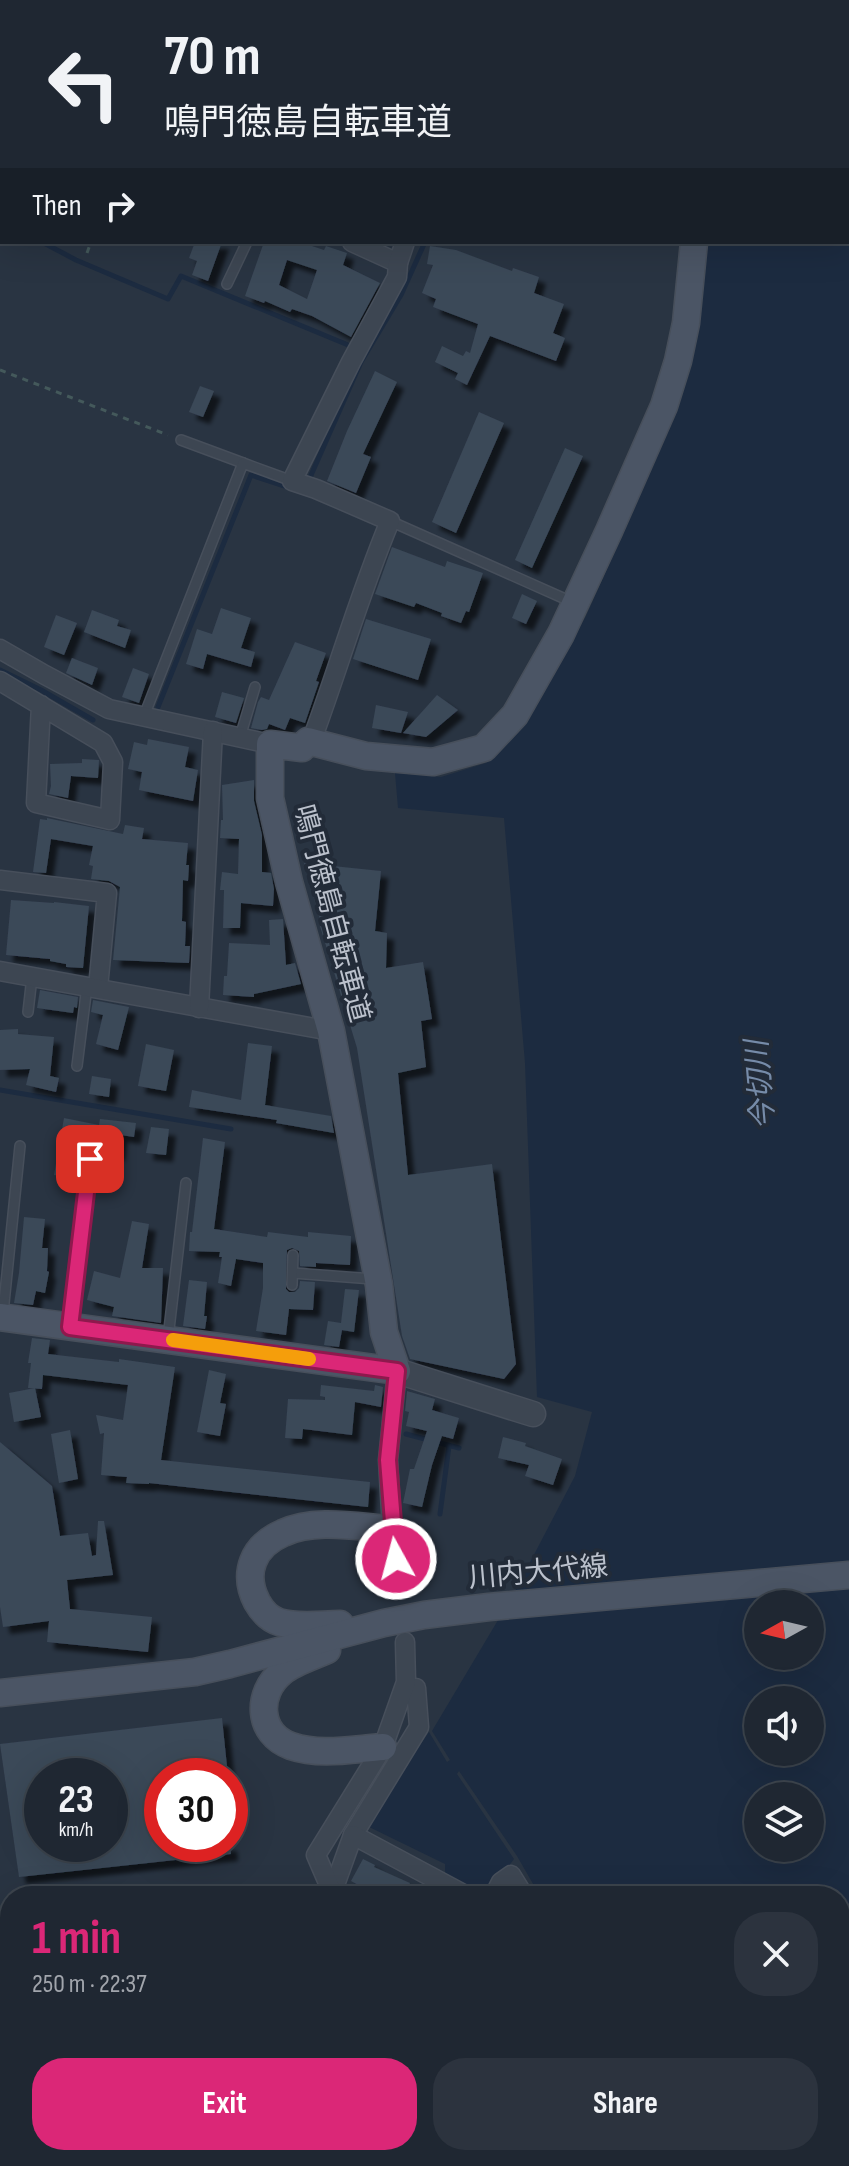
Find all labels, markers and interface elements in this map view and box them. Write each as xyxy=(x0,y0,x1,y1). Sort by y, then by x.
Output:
text: 70 m xyxy=(164,24,261,91)
icon: left xyxy=(32,32,136,136)
text: 鳴門徳島自転車道 xyxy=(164,102,452,145)
icon: right xyxy=(98,184,142,228)
text: Then xyxy=(32,188,82,224)
street label: 鳴門徳島自転車道 xyxy=(287,801,376,1026)
water label: 今切川 xyxy=(739,1036,783,1131)
pin xyxy=(56,1125,124,1193)
icon: arrive xyxy=(68,1137,112,1181)
position arrow xyxy=(354,1517,438,1601)
street label: 川内大代線 xyxy=(467,1550,609,1595)
north arrow xyxy=(744,1590,824,1670)
map controls xyxy=(744,1590,824,1862)
button: sound xyxy=(744,1686,824,1766)
speed limit sign: 30 xyxy=(144,1758,248,1862)
text: 23 xyxy=(58,1776,94,1824)
button: layers xyxy=(744,1782,824,1862)
text: km/h xyxy=(59,1818,93,1842)
text: 1 min xyxy=(32,1910,121,1967)
button: close xyxy=(734,1912,818,1996)
text: 250 m · 22:37 xyxy=(32,1969,147,2000)
button: Exit xyxy=(32,2058,417,2150)
button: Share xyxy=(433,2058,818,2150)

